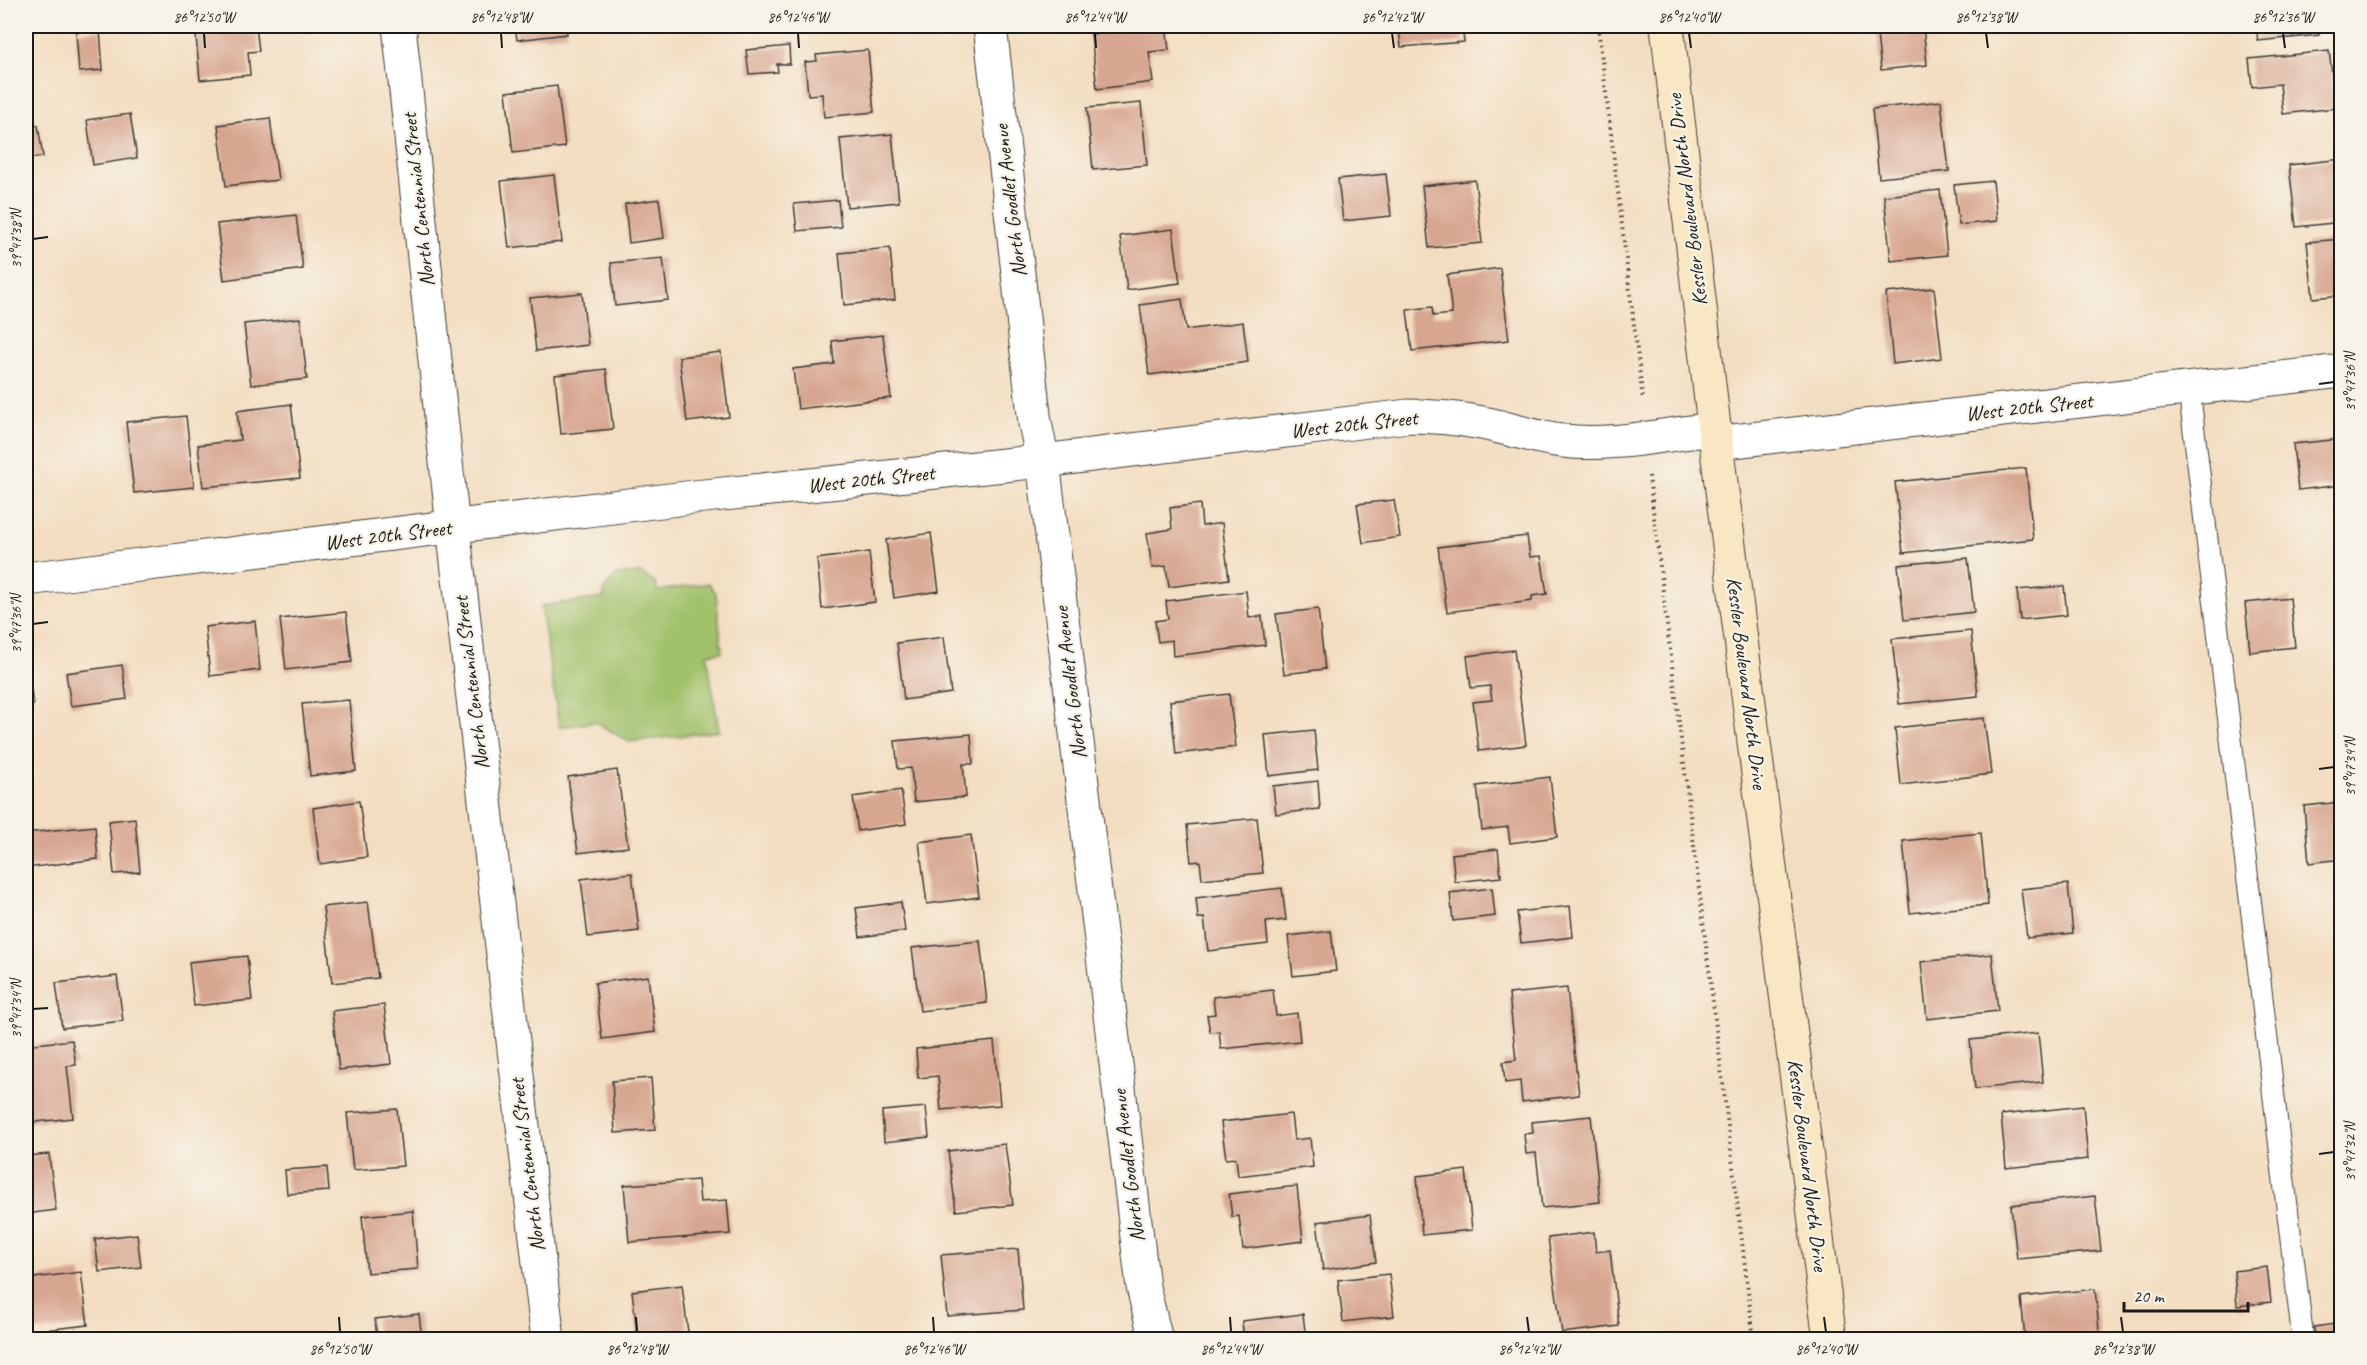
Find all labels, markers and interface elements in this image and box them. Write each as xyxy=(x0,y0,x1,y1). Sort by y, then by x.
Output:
text: 86°12'50"W xyxy=(174,8,238,27)
text: 86°12'48"W xyxy=(471,8,535,27)
text: 86°12'46"W xyxy=(768,8,832,27)
text: 86°12'44"W xyxy=(1065,8,1129,27)
text: 86°12'42"W xyxy=(1362,8,1426,27)
text: 86°12'40"W xyxy=(1659,8,1723,27)
text: 86°12'38"W xyxy=(1956,8,2020,27)
text: 86°12'36"W xyxy=(2253,8,2317,27)
street label: Kessler Boulevard North Drive xyxy=(1661,91,1713,308)
street label: North Centennial Street xyxy=(396,110,440,288)
street label: North Goodlet Avenue xyxy=(987,121,1032,279)
text: 39°47'38"N xyxy=(7,206,26,269)
text: 39°47'36"N xyxy=(2341,349,2360,412)
street label: West 20th Street xyxy=(1964,387,2096,427)
street label: West 20th Street xyxy=(1289,404,1421,444)
street label: West 20th Street xyxy=(806,459,938,499)
street label: West 20th Street xyxy=(323,514,455,556)
street label: Kessler Boulevard North Drive xyxy=(1721,575,1773,792)
text: 39°47'36"N xyxy=(7,591,26,654)
street label: North Centennial Street xyxy=(447,593,495,771)
street label: North Goodlet Avenue xyxy=(1047,603,1092,761)
text: 39°47'34"N xyxy=(2341,734,2360,797)
text: 39°47'34"N xyxy=(7,976,26,1039)
street label: Kessler Boulevard North Drive xyxy=(1782,1057,1834,1274)
street label: North Centennial Street xyxy=(503,1075,551,1253)
street label: North Goodlet Avenue xyxy=(1105,1086,1150,1244)
text: 39°47'32"N xyxy=(2341,1119,2360,1182)
scale bar xyxy=(2124,1275,2248,1313)
text: 20 m xyxy=(2133,1285,2166,1307)
text: 86°12'50"W xyxy=(310,1340,374,1359)
text: 86°12'48"W xyxy=(607,1340,671,1359)
text: 86°12'46"W xyxy=(904,1340,968,1359)
text: 86°12'44"W xyxy=(1201,1340,1265,1359)
text: 86°12'42"W xyxy=(1499,1340,1563,1359)
text: 86°12'40"W xyxy=(1796,1340,1860,1359)
text: 86°12'38"W xyxy=(2093,1340,2157,1359)

